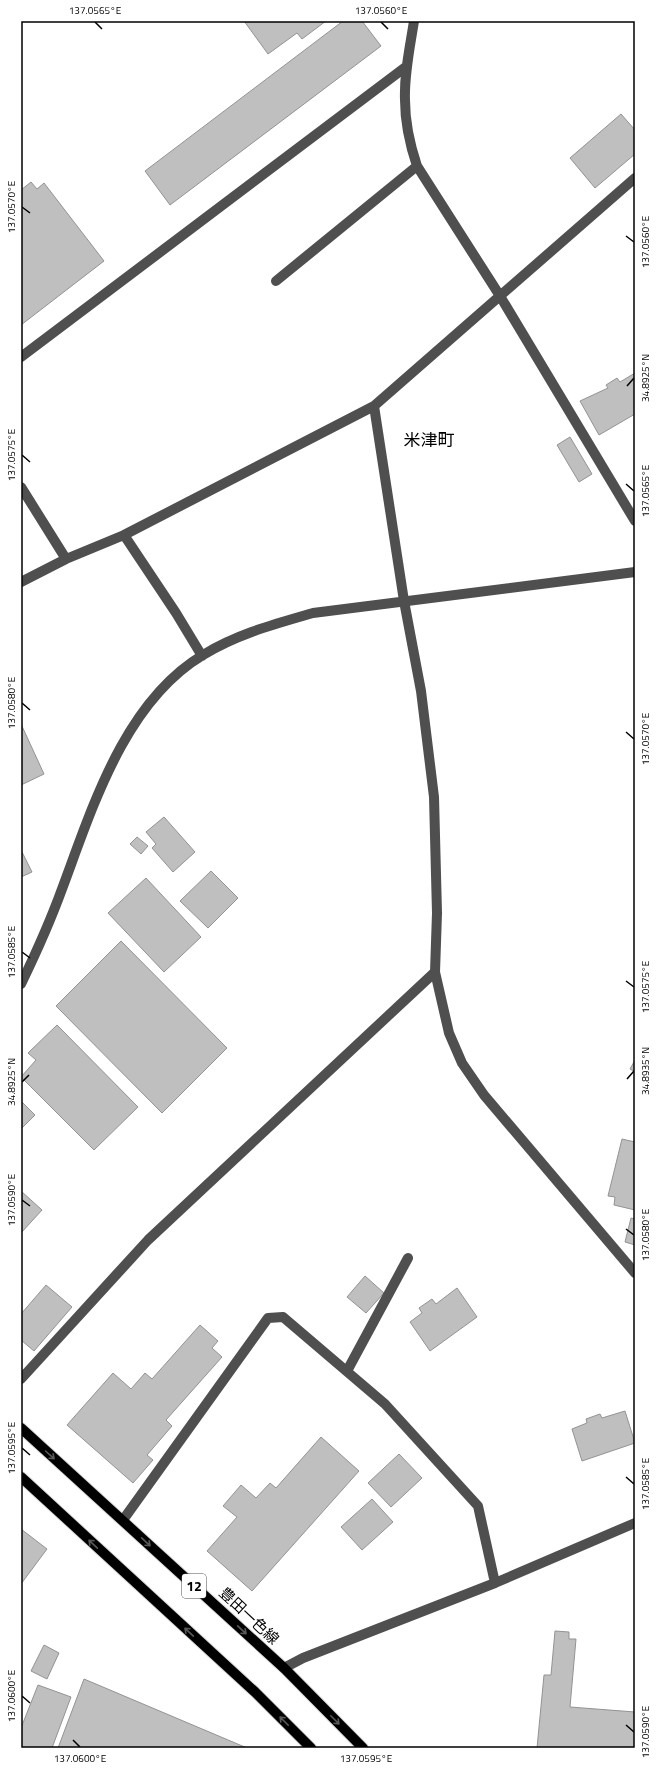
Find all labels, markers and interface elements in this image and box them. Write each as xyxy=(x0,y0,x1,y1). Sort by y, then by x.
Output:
text: 137.0565°E xyxy=(69,3,122,18)
text: 137.0560°E xyxy=(355,3,408,18)
text: 137.0570°E xyxy=(4,180,19,233)
text: 137.0560°E xyxy=(638,215,653,268)
text: 34.8925°N xyxy=(638,354,653,402)
district label: 米津町 xyxy=(404,427,455,453)
text: 137.0575°E xyxy=(4,428,19,481)
text: 137.0565°E xyxy=(638,464,653,517)
text: 137.0580°E xyxy=(4,676,19,729)
text: 137.0570°E xyxy=(638,712,653,765)
text: 137.0585°E xyxy=(4,925,19,978)
text: 137.0575°E xyxy=(638,960,653,1013)
text: 34.8935°N xyxy=(638,1047,653,1095)
text: 34.8925°N xyxy=(4,1058,19,1106)
text: 137.0590°E xyxy=(4,1173,19,1226)
text: 137.0580°E xyxy=(638,1208,653,1261)
text: 137.0595°E xyxy=(4,1421,19,1474)
one-way arrow xyxy=(45,1450,55,1459)
text: 137.0585°E xyxy=(638,1457,653,1510)
one-way arrow xyxy=(141,1537,151,1547)
one-way arrow xyxy=(88,1539,98,1548)
road number: 12 xyxy=(182,1574,206,1598)
street label: 豊田一色線 xyxy=(214,1582,285,1650)
one-way arrow xyxy=(237,1625,247,1635)
one-way arrow xyxy=(184,1627,194,1636)
text: 137.0600°E xyxy=(4,1669,19,1722)
text: 137.0590°E xyxy=(638,1705,653,1758)
one-way arrow xyxy=(331,1715,340,1725)
one-way arrow xyxy=(279,1716,289,1726)
text: 137.0600°E xyxy=(54,1751,107,1766)
text: 137.0595°E xyxy=(340,1751,393,1766)

